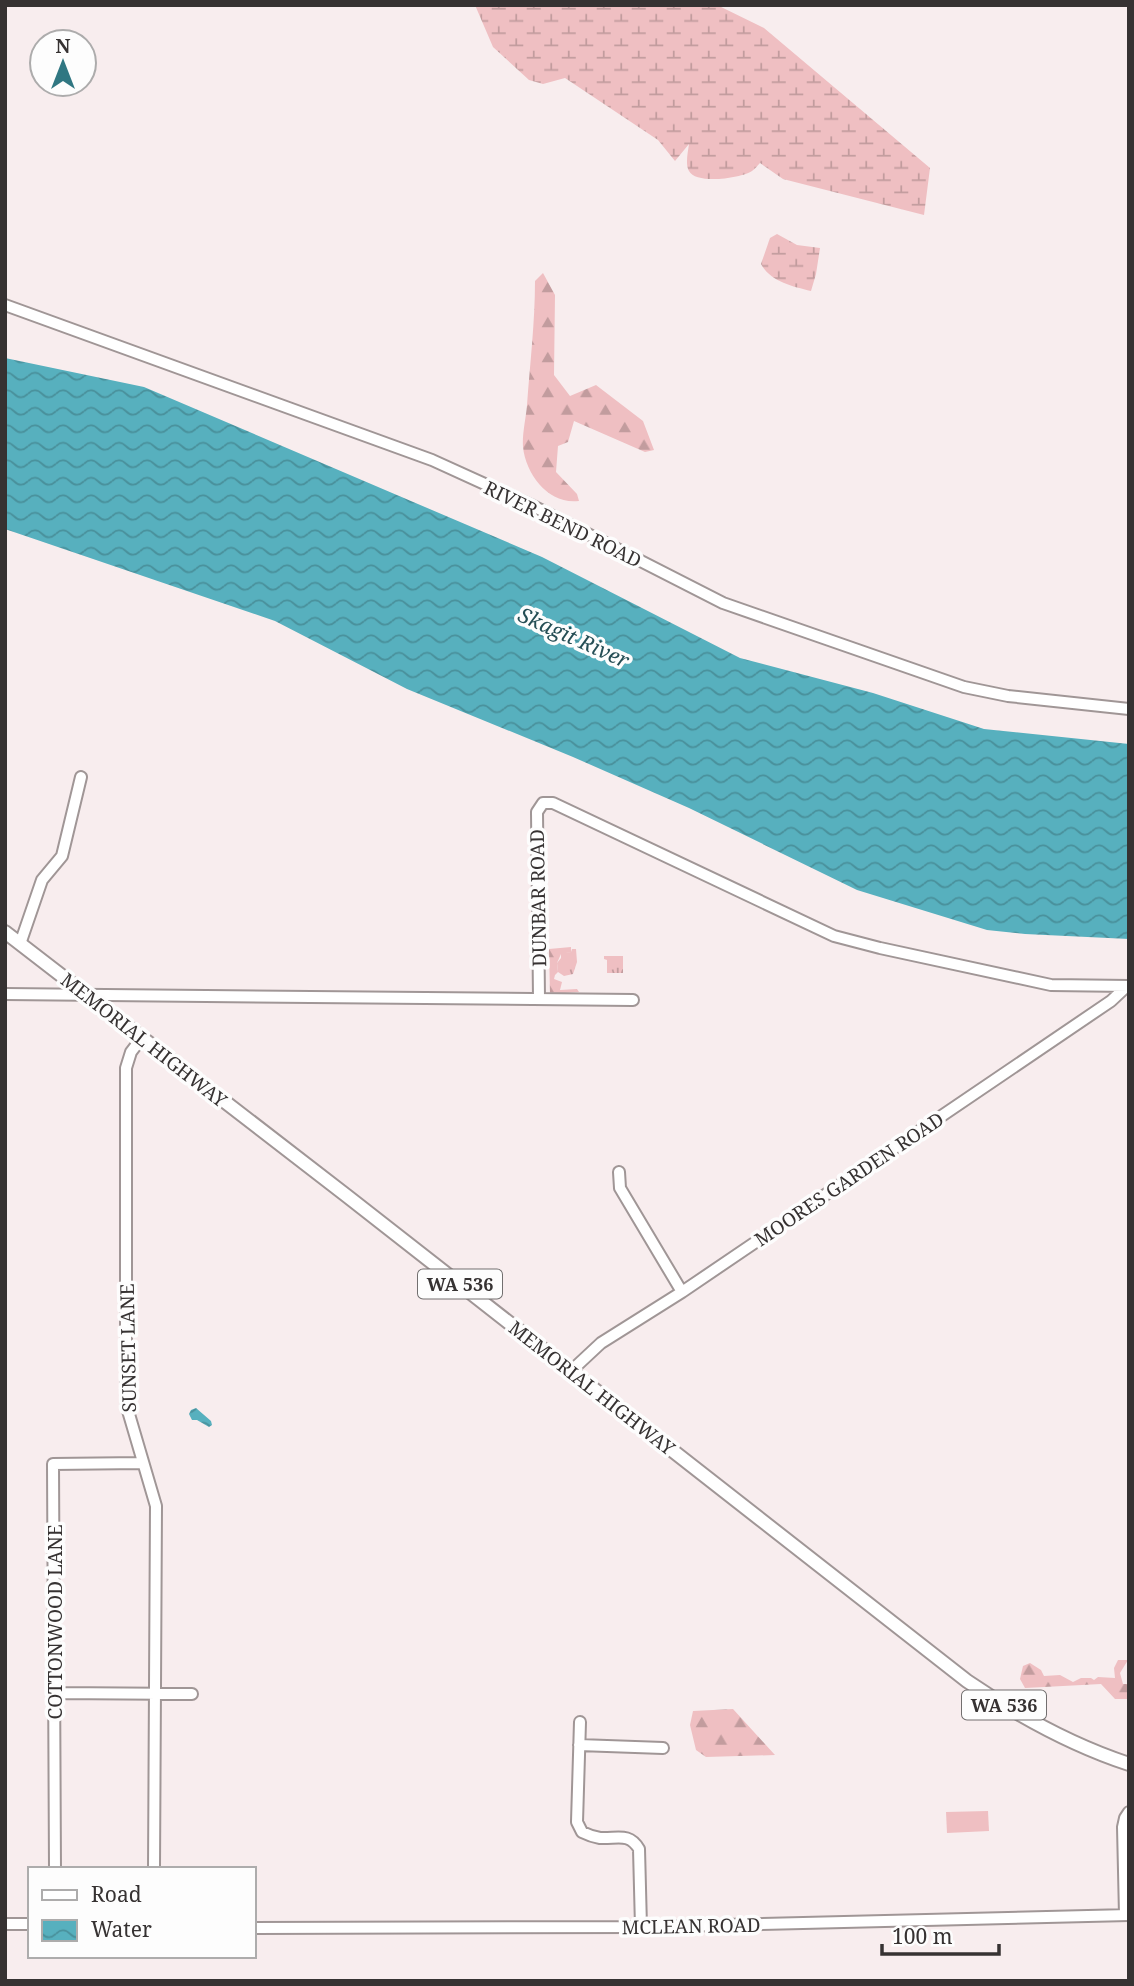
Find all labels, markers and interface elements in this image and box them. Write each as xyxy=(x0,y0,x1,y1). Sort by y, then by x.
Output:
north arrow xyxy=(28,28,98,98)
text: N xyxy=(56,33,71,59)
street label: RIVER BEND ROAD xyxy=(480,475,646,573)
water label: Skagit River xyxy=(514,600,634,674)
street label: DUNBAR ROAD xyxy=(524,829,552,967)
street label: MEMORIAL HIGHWAY xyxy=(55,967,233,1113)
street label: MOORES GARDEN ROAD xyxy=(749,1106,949,1252)
road number: WA 536 xyxy=(418,1269,502,1298)
street label: SUNSET LANE xyxy=(114,1283,142,1413)
street label: MEMORIAL HIGHWAY xyxy=(503,1315,681,1461)
street label: COTTONWOOD LANE xyxy=(42,1524,68,1719)
road number: WA 536 xyxy=(962,1690,1046,1720)
legend xyxy=(28,1867,256,1958)
text: Road xyxy=(91,1880,142,1908)
street label: MCLEAN ROAD xyxy=(621,1912,761,1940)
scale bar xyxy=(882,1912,999,1956)
text: Water xyxy=(91,1915,152,1943)
text: 100 m xyxy=(892,1922,953,1950)

